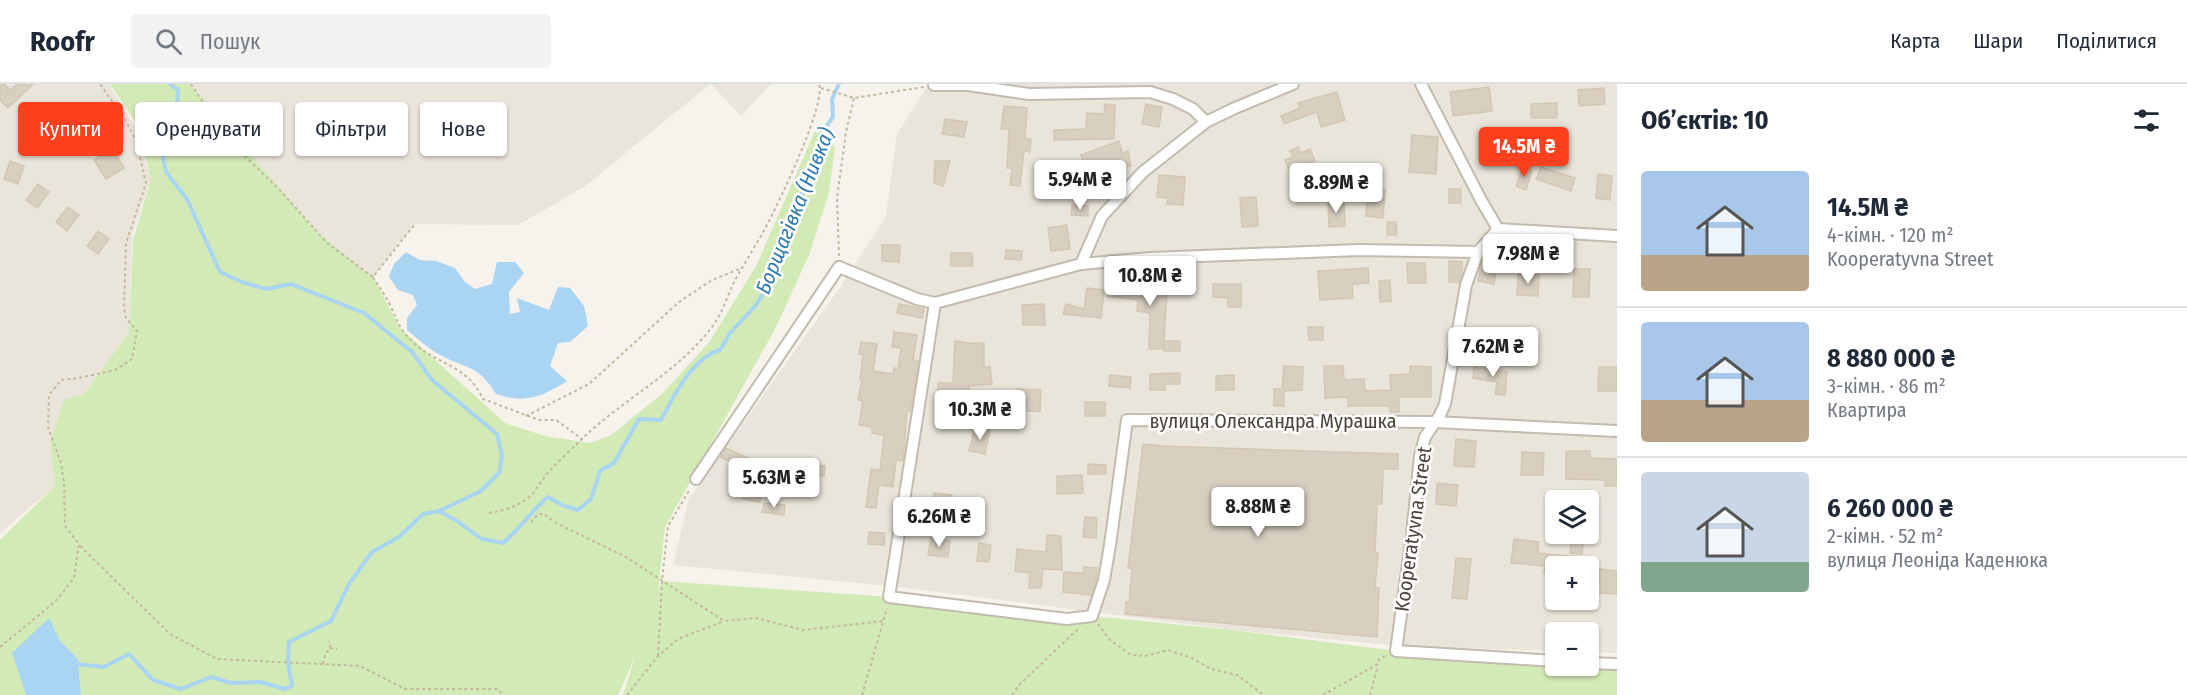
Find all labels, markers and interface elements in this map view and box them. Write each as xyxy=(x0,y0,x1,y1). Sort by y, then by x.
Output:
search box xyxy=(131,14,551,68)
text: Roofr xyxy=(30,25,95,58)
icon: search xyxy=(152,25,185,58)
text: Пошук xyxy=(200,28,260,55)
text: Карта xyxy=(1890,28,1940,54)
text: Шари xyxy=(1973,28,2023,54)
text: Поділитися xyxy=(2056,28,2157,54)
chip: Купити xyxy=(18,102,123,156)
chip: Орендувати xyxy=(135,102,283,156)
chip: Фільтри xyxy=(295,102,408,156)
chip: Нове xyxy=(420,102,507,156)
icon: filters xyxy=(2130,104,2163,137)
text: Об’єктів: 10 xyxy=(1641,105,1769,136)
water label: Борщагівка (Нивка) xyxy=(750,124,840,298)
pin: 14.5M ₴ xyxy=(1469,127,1579,178)
text: 14.5M ₴ xyxy=(1493,134,1555,158)
pin: 5.94M ₴ xyxy=(1025,160,1135,211)
pin: 8.89M ₴ xyxy=(1281,163,1391,214)
text: 5.94M ₴ xyxy=(1048,167,1112,191)
text: 8.89M ₴ xyxy=(1304,170,1368,194)
text: 14.5M ₴ xyxy=(1827,192,1908,223)
icon: home xyxy=(1689,195,1761,267)
text: 4-кімн. · 120 m² xyxy=(1827,223,1953,247)
pin: 7.98M ₴ xyxy=(1473,234,1583,285)
text: 7.98M ₴ xyxy=(1497,241,1559,265)
text: Kooperatyvna Street xyxy=(1827,247,1994,271)
pin: 10.8M ₴ xyxy=(1095,256,1205,307)
text: 10.8M ₴ xyxy=(1118,263,1182,287)
pin: 7.62M ₴ xyxy=(1438,327,1548,378)
text: 7.62M ₴ xyxy=(1462,334,1524,358)
text: 8 880 000 ₴ xyxy=(1827,343,1955,374)
icon: home xyxy=(1689,346,1761,418)
text: 3-кімн. · 86 m² xyxy=(1827,374,1946,398)
pin: 10.3M ₴ xyxy=(925,390,1035,441)
text: 10.3M ₴ xyxy=(949,397,1011,421)
text: Квартира xyxy=(1827,398,1907,422)
street label: вулиця Олександра Мурашка xyxy=(1150,409,1396,433)
street label: Kooperatyvna Street xyxy=(1390,444,1437,613)
pin: 5.63M ₴ xyxy=(719,458,829,509)
text: 5.63M ₴ xyxy=(742,465,806,489)
pin: 8.88M ₴ xyxy=(1203,487,1313,538)
map controls xyxy=(1545,490,1599,676)
button: layers xyxy=(1545,490,1599,544)
text: 6 260 000 ₴ xyxy=(1827,493,1953,524)
text: 8.88M ₴ xyxy=(1225,494,1291,518)
icon: home xyxy=(1689,496,1761,568)
pin: 6.26M ₴ xyxy=(884,497,994,548)
text: 6.26M ₴ xyxy=(907,504,971,528)
text: 2-кімн. · 52 m² xyxy=(1827,524,1943,548)
text: вулиця Леоніда Каденюка xyxy=(1827,548,2048,572)
button: + xyxy=(1545,556,1599,610)
button: − xyxy=(1545,622,1599,676)

